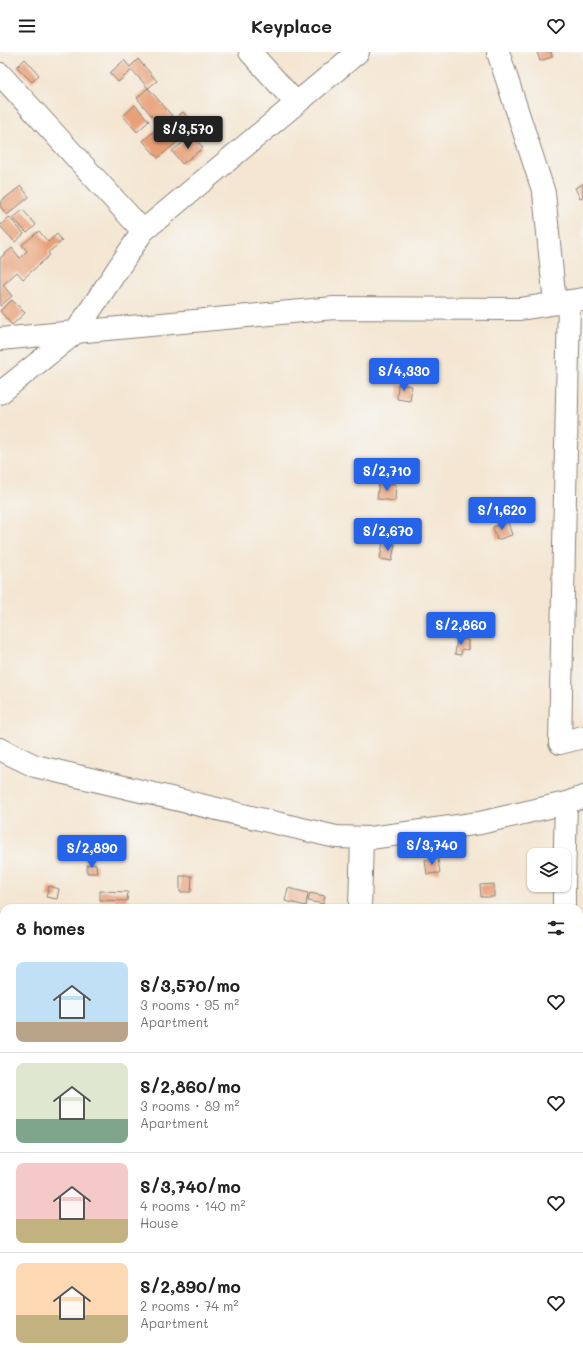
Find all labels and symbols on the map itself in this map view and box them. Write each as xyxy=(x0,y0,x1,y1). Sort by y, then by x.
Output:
pin: S/3,570 xyxy=(151,116,225,150)
pin: S/4,330 xyxy=(367,358,441,392)
pin: S/2,710 xyxy=(350,458,424,492)
pin: S/1,620 xyxy=(465,497,539,531)
pin: S/2,670 xyxy=(351,518,425,552)
pin: S/2,860 xyxy=(424,612,498,646)
pin: S/3,740 xyxy=(395,832,469,866)
pin: S/2,890 xyxy=(55,835,129,869)

